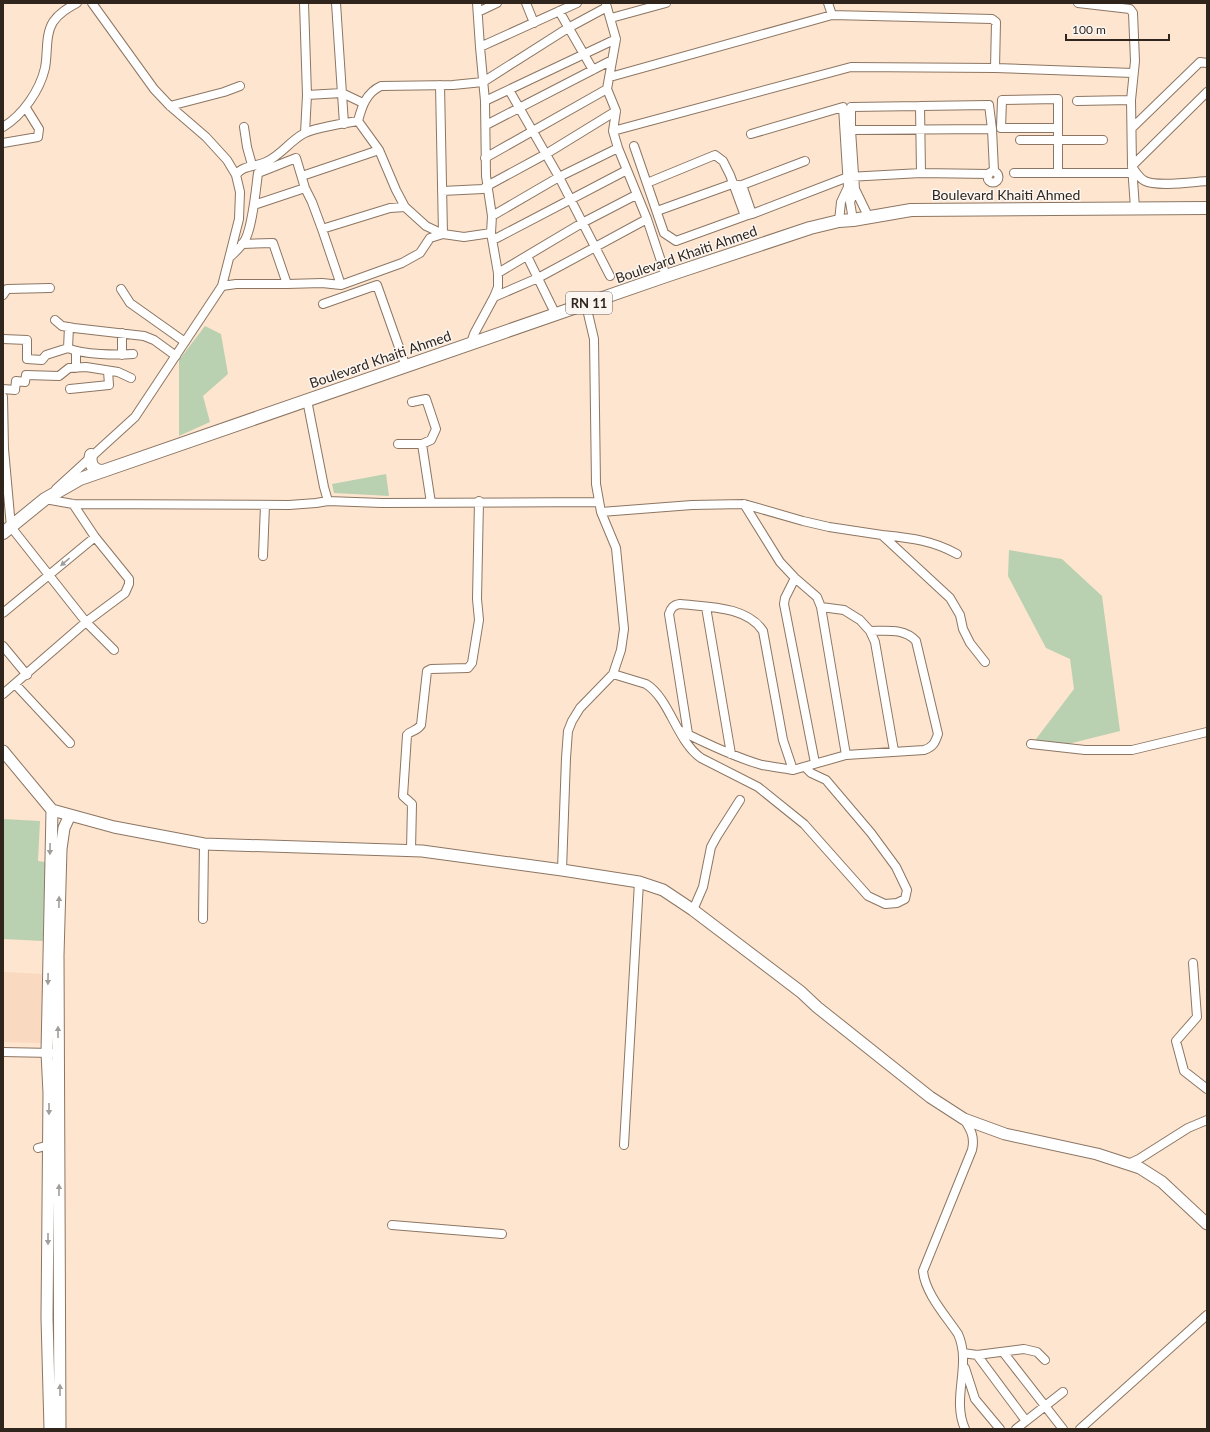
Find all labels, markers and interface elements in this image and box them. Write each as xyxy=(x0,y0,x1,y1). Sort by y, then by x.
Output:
scale bar xyxy=(1066,16,1169,42)
text: 100 m xyxy=(1072,22,1106,37)
street label: Boulevard Khaiti Ahmed xyxy=(932,186,1080,203)
street label: Boulevard Khaiti Ahmed xyxy=(613,222,759,286)
road number: RN 11 xyxy=(566,292,612,314)
street label: Boulevard Khaiti Ahmed xyxy=(307,327,453,391)
one-way arrow xyxy=(60,557,71,566)
one-way arrow xyxy=(47,843,53,856)
one-way arrow xyxy=(56,896,63,908)
one-way arrow xyxy=(45,973,51,986)
one-way arrow xyxy=(55,1025,61,1038)
one-way arrow xyxy=(46,1103,52,1116)
one-way arrow xyxy=(56,1183,62,1196)
one-way arrow xyxy=(45,1233,51,1246)
one-way arrow xyxy=(57,1383,63,1396)

